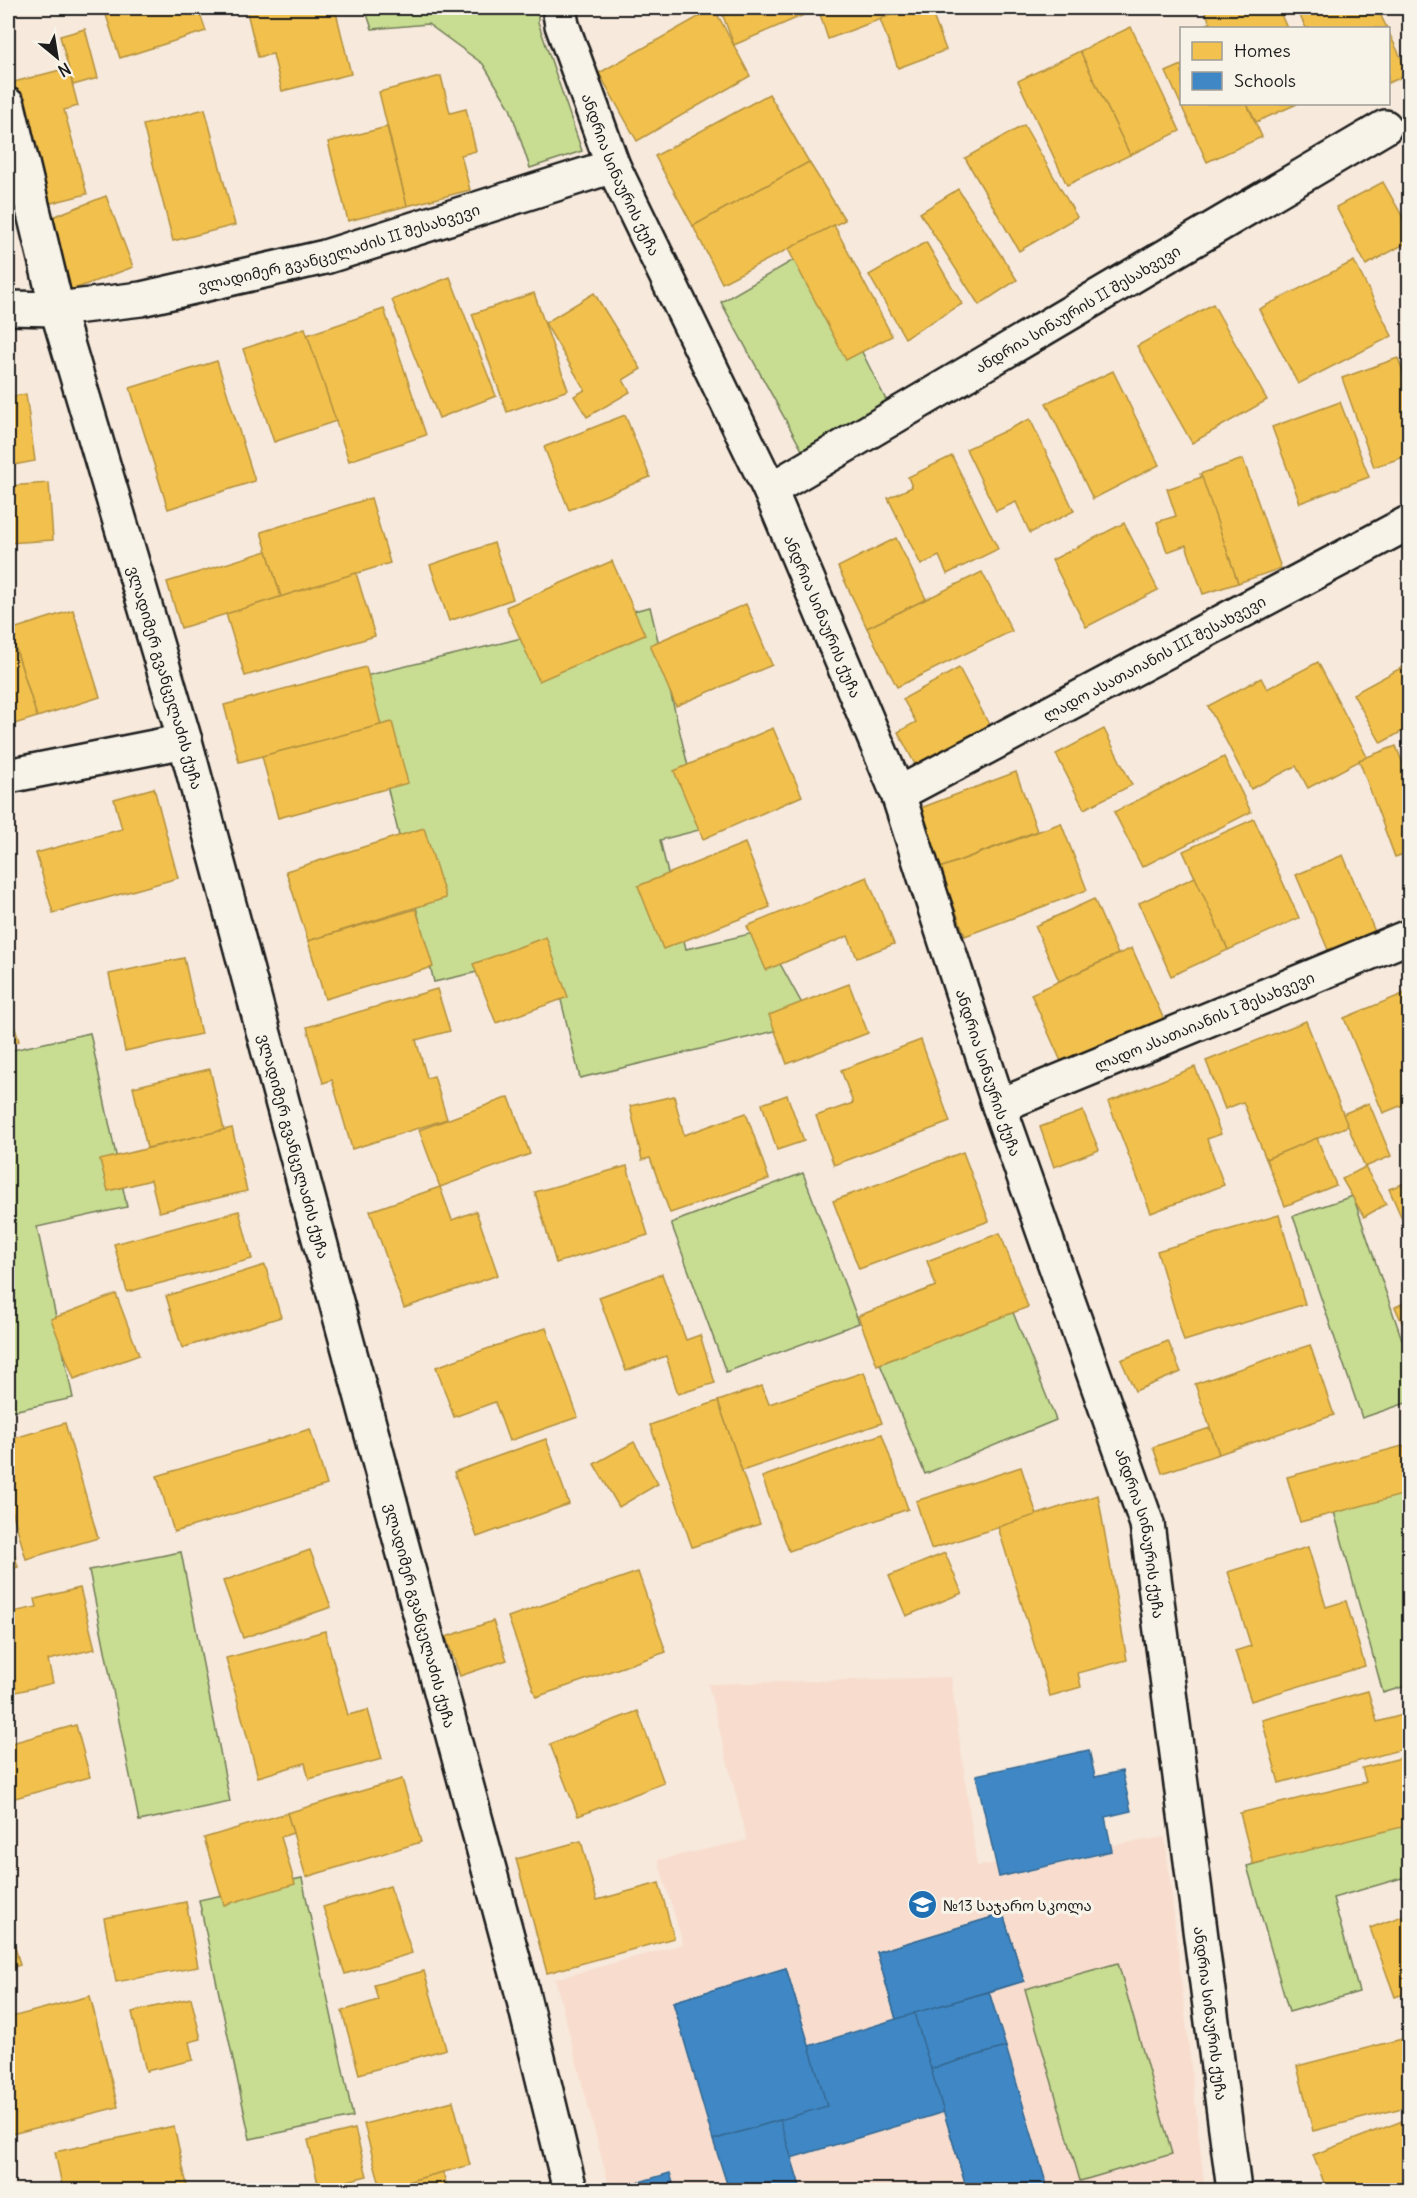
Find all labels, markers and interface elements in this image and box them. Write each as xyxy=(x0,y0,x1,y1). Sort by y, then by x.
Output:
north arrow xyxy=(27,27,87,87)
legend xyxy=(1180,27,1390,105)
text: Homes xyxy=(1234,39,1291,62)
text: N xyxy=(55,59,74,81)
text: Schools xyxy=(1234,69,1296,92)
street label: ანდრია სინაურის ქუჩა xyxy=(578,91,664,259)
street label: ვლადიმერ გვანცელაძის II შესახვევი xyxy=(196,199,482,295)
street label: ანდრია სინაურის II შესახვევი xyxy=(971,241,1184,377)
street label: ანდრია სინაურის ქუჩა xyxy=(780,532,866,700)
street label: ვლადიმერ გვანცელაძის ქუჩა xyxy=(124,564,207,791)
street label: ლადო ასათაიანის III შესახვევი xyxy=(1040,591,1269,725)
street label: ლადო ასათაიანის I შესახვევი xyxy=(1091,967,1317,1075)
street label: ანდრია სინაურის ქუჩა xyxy=(952,986,1026,1159)
street label: ვლადიმერ გვანცელაძის ქუჩა xyxy=(255,1032,334,1261)
street label: ანდრია სინაურის ქუჩა xyxy=(1111,1445,1169,1620)
street label: ვლადიმერ გვანცელაძის ქუჩა xyxy=(381,1501,460,1730)
school or university icon: №13 საჯარო სკოლა xyxy=(906,1889,938,1921)
place label: №13 საჯარო სკოლა xyxy=(943,1896,1092,1915)
street label: ანდრია სინაურის ქუჩა xyxy=(1190,1925,1232,2101)

